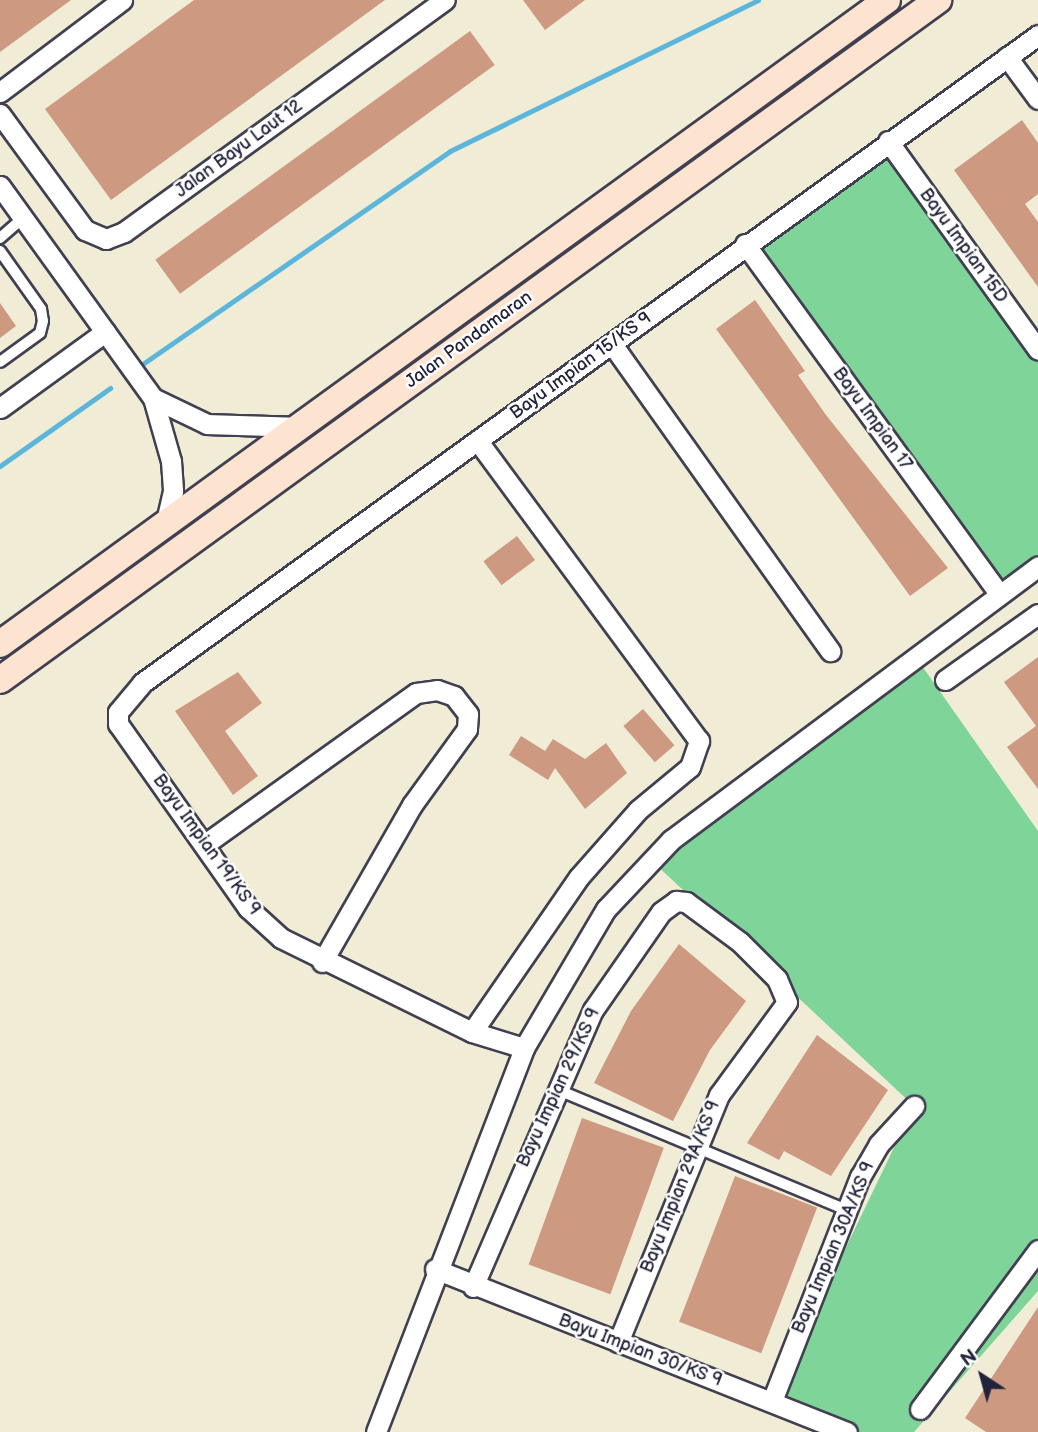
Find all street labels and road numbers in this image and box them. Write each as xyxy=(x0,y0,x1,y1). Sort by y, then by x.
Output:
street label: Jalan Bayu Laut 12 xyxy=(171,96,307,202)
street label: Bayu Impian 15D xyxy=(914,185,1012,307)
street label: Jalan Pandamaran xyxy=(401,287,537,393)
street label: Bayu Impian 15/KS 9 xyxy=(506,308,656,424)
street label: Bayu Impian 17 xyxy=(828,363,916,475)
street label: Bayu Impian 19/KS 9 xyxy=(148,770,264,920)
street label: Bayu Impian 29/KS 9 xyxy=(513,1005,605,1171)
street label: Bayu Impian 29A/KS 9 xyxy=(637,1098,725,1276)
street label: Bayu Impian 30A/KS 9 xyxy=(788,1159,880,1337)
street label: Bayu Impian 30/KS 9 xyxy=(555,1310,725,1392)

